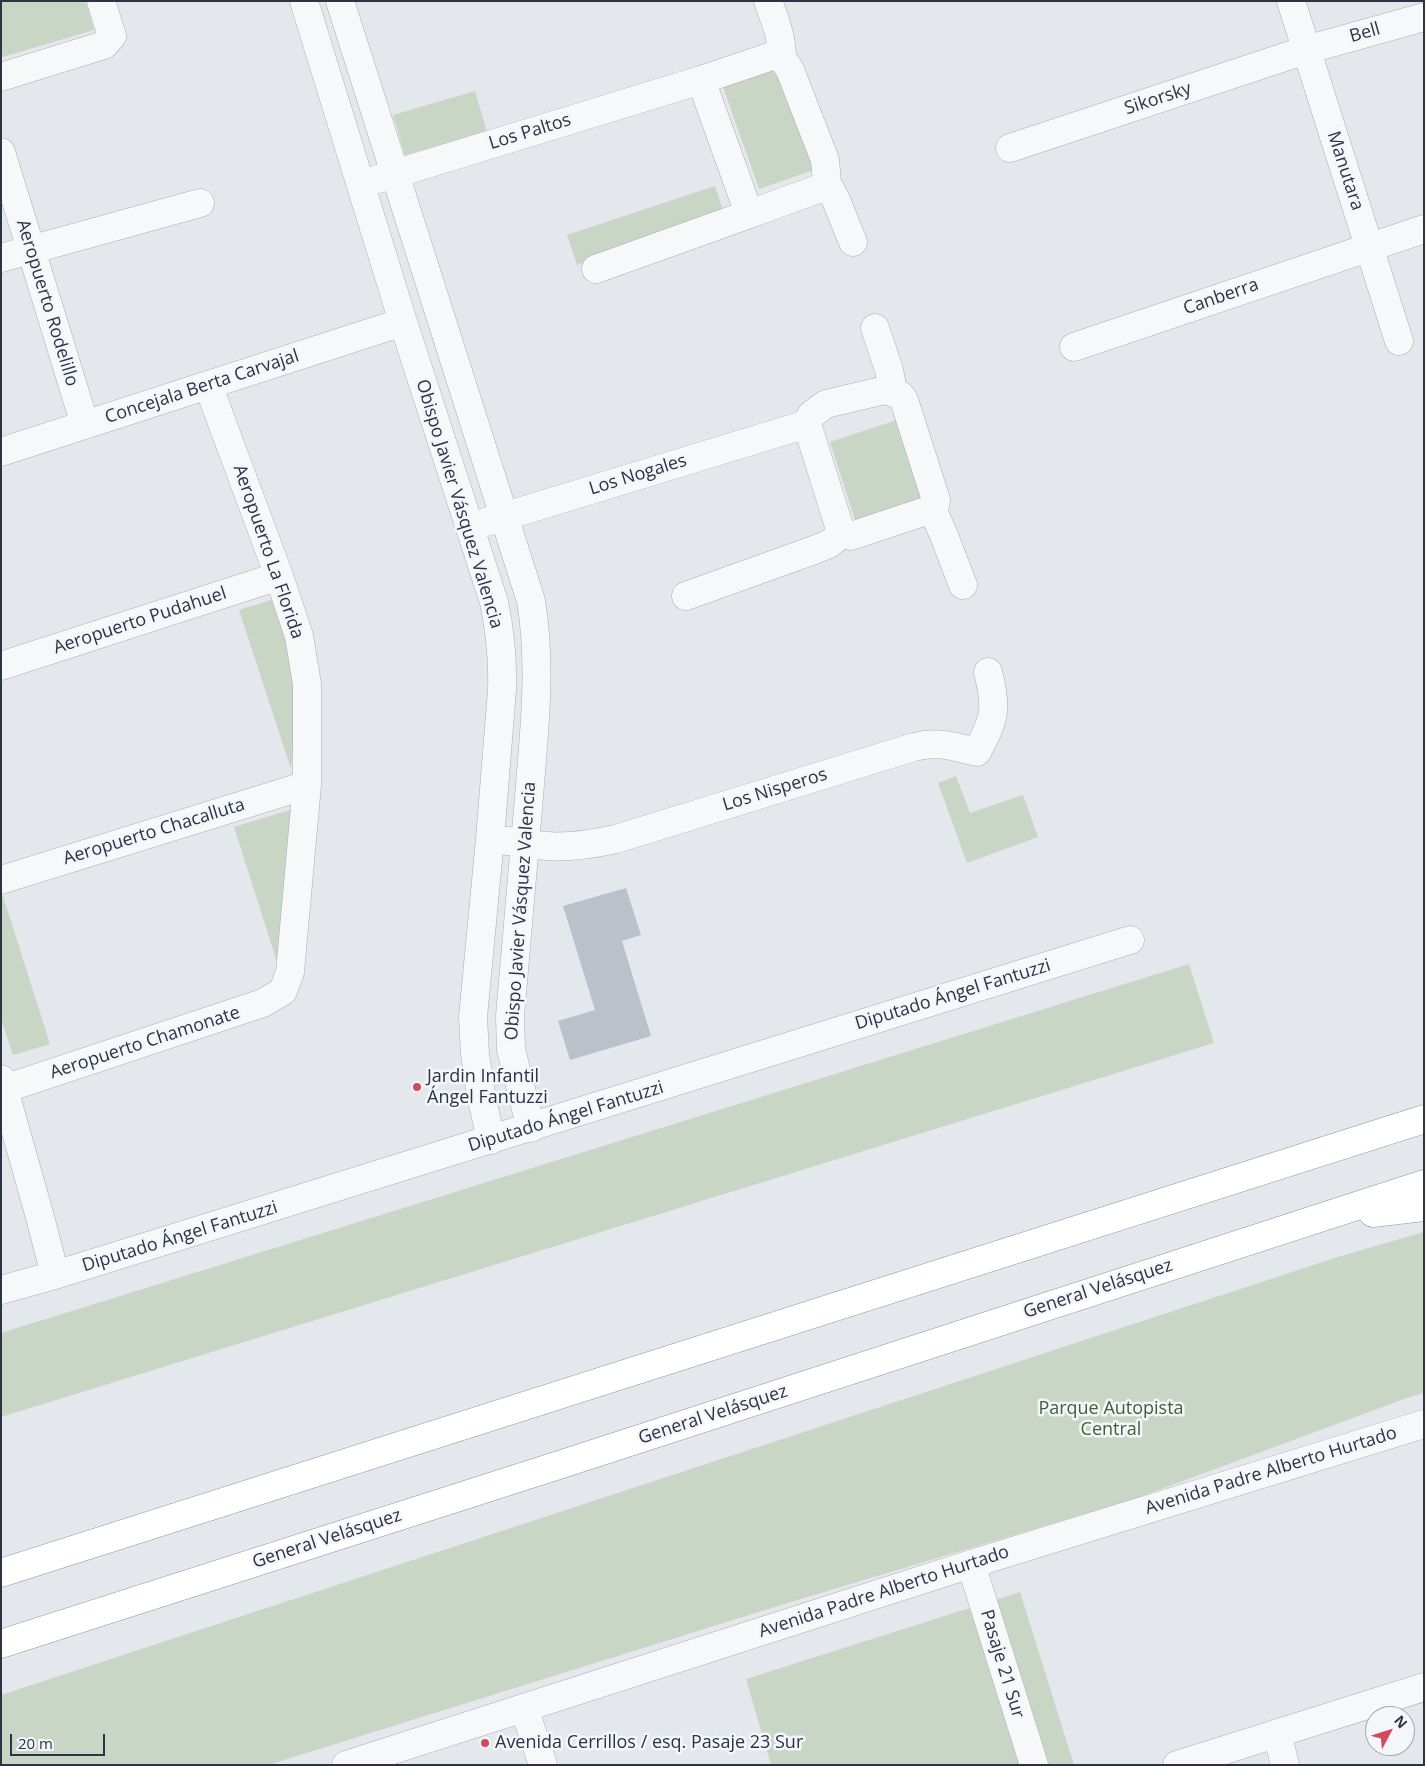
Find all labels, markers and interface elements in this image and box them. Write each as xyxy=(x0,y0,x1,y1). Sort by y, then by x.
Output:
street label: Bell xyxy=(1347,18,1383,48)
street label: Sikorsky xyxy=(1122,78,1194,120)
street label: Los Paltos xyxy=(486,109,574,155)
street label: Manutara xyxy=(1322,129,1368,213)
street label: Aeropuerto Rodelillo xyxy=(11,217,83,389)
street label: Canberra xyxy=(1181,274,1261,320)
street label: Concejala Berta Carvajal xyxy=(102,345,302,429)
street label: Obispo Javier Vásquez Valencia xyxy=(411,377,507,631)
street label: Los Nogales xyxy=(587,450,689,500)
street label: Aeropuerto La Florida xyxy=(228,462,308,642)
street label: Aeropuerto Pudahuel xyxy=(51,583,229,659)
street label: Los Nisperos xyxy=(720,764,830,816)
street label: Obispo Javier Vásquez Valencia xyxy=(501,781,541,1041)
street label: Aeropuerto Chacalluta xyxy=(61,794,247,870)
street label: Diputado Ángel Fantuzzi xyxy=(853,955,1053,1035)
street label: Aeropuerto Chamonate xyxy=(47,1002,243,1084)
place label: Jardin Infantil Ángel Fantuzzi xyxy=(427,1066,548,1108)
street label: Diputado Ángel Fantuzzi xyxy=(466,1077,666,1157)
marker: Jardin Infantil Ángel Fantuzzi xyxy=(411,1081,423,1093)
street label: Diputado Ángel Fantuzzi xyxy=(80,1197,280,1277)
street label: General Velásquez xyxy=(1021,1255,1175,1323)
street label: General Velásquez xyxy=(636,1381,790,1449)
park label: Parque Autopista Central xyxy=(1038,1398,1184,1440)
street label: Avenida Padre Alberto Hurtado xyxy=(1143,1422,1399,1520)
street label: General Velásquez xyxy=(250,1505,404,1573)
street label: Avenida Padre Alberto Hurtado xyxy=(756,1541,1012,1643)
street label: Pasaje 21 Sur xyxy=(975,1607,1029,1721)
north arrow xyxy=(1365,1706,1415,1756)
text: N xyxy=(1390,1711,1412,1732)
scale bar xyxy=(12,1724,108,1756)
place label: Avenida Cerrillos / esq. Pasaje 23 Sur xyxy=(495,1732,803,1754)
text: 20 m xyxy=(18,1733,53,1753)
marker: Avenida Cerrillos / esq. Pasaje 23 Sur xyxy=(479,1737,491,1749)

